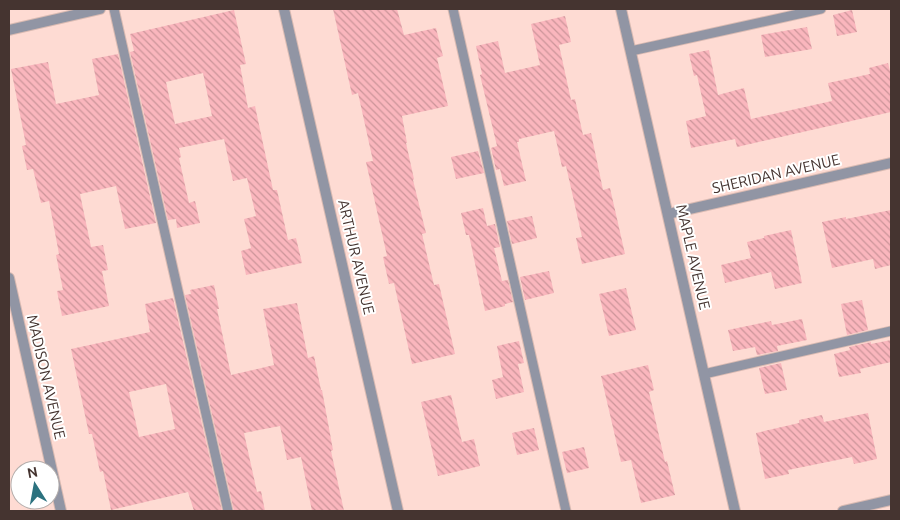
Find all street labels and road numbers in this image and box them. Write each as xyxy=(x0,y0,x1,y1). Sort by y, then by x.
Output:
street label: SHERIDAN AVENUE xyxy=(710,151,841,196)
street label: ARTHUR AVENUE xyxy=(335,198,378,316)
street label: MAPLE AVENUE xyxy=(673,203,714,311)
street label: MADISON AVENUE xyxy=(24,313,69,441)

